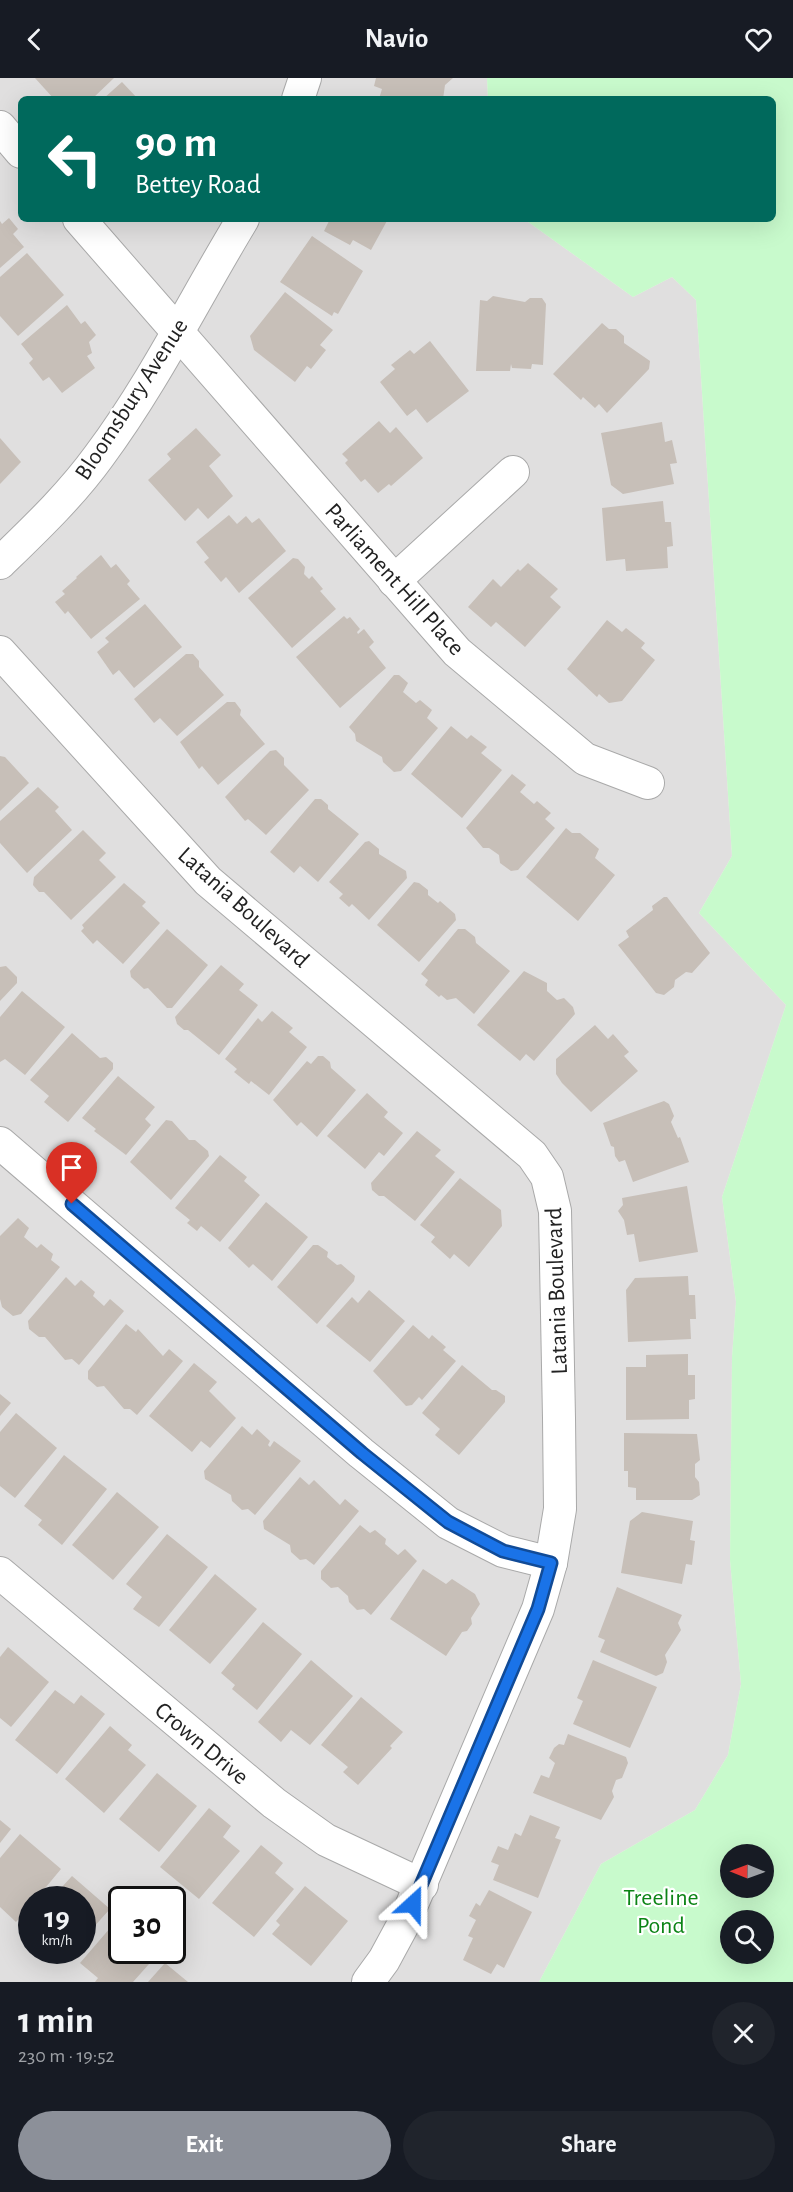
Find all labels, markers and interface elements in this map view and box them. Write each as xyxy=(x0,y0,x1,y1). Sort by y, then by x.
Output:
icon: back xyxy=(18,23,51,56)
icon: heart xyxy=(742,23,775,56)
text: Navio xyxy=(365,25,428,52)
icon: left xyxy=(36,120,114,198)
text: 90 m xyxy=(135,122,217,164)
text: Bettey Road xyxy=(135,171,261,198)
street label: Bloomsbury Avenue xyxy=(71,315,193,484)
street label: Parliament Hill Place xyxy=(320,499,468,660)
street label: Latania Boulevard xyxy=(173,843,314,973)
pin xyxy=(46,1142,97,1204)
icon: arrive xyxy=(55,1151,88,1184)
street label: Latania Boulevard xyxy=(542,1207,572,1375)
street label: Crown Drive xyxy=(150,1698,253,1789)
north arrow xyxy=(720,1844,774,1898)
map controls xyxy=(720,1844,774,1964)
position arrow xyxy=(381,1872,445,1936)
speed limit sign: 30 xyxy=(108,1886,186,1964)
park label: Treeline Pond xyxy=(623,1886,699,1938)
text: 19 xyxy=(44,1903,70,1933)
button: search xyxy=(720,1910,774,1964)
text: km/h xyxy=(42,1933,72,1948)
button: close xyxy=(712,2002,775,2065)
text: 1 min xyxy=(18,2003,94,2039)
text: 230 m · 19:52 xyxy=(18,2046,115,2066)
button: Exit xyxy=(18,2111,391,2180)
button: Share xyxy=(403,2111,775,2180)

